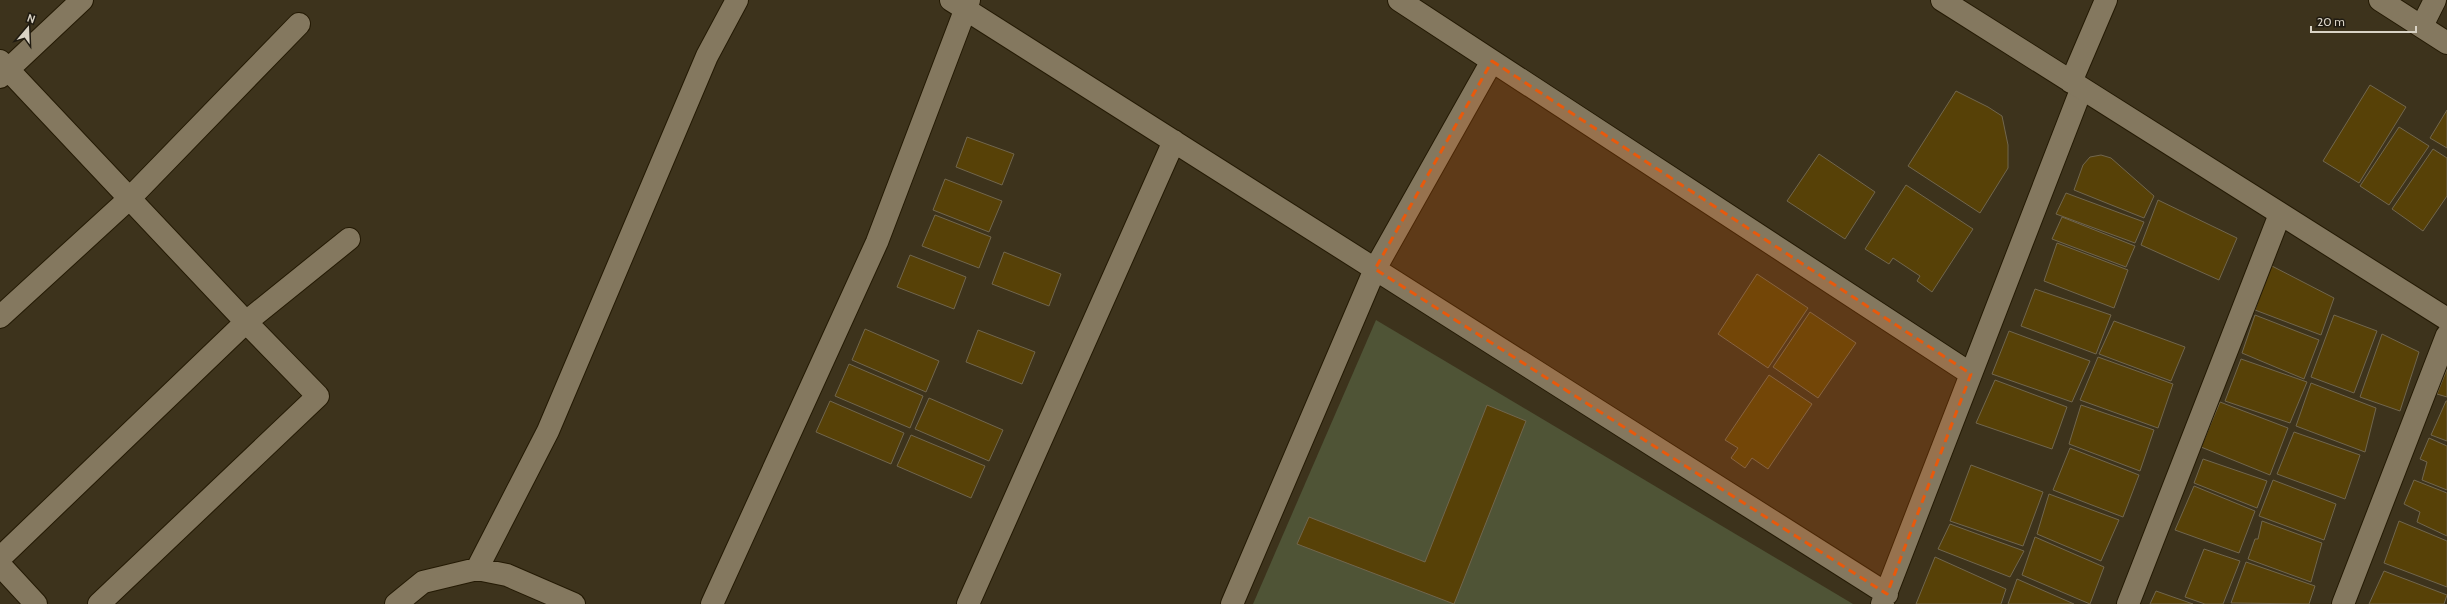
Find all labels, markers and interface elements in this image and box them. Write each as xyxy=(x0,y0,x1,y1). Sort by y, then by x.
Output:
north arrow xyxy=(8,8,48,48)
scale bar xyxy=(2311,8,2416,34)
text: N xyxy=(25,11,37,26)
text: 20 m xyxy=(2317,14,2345,29)

